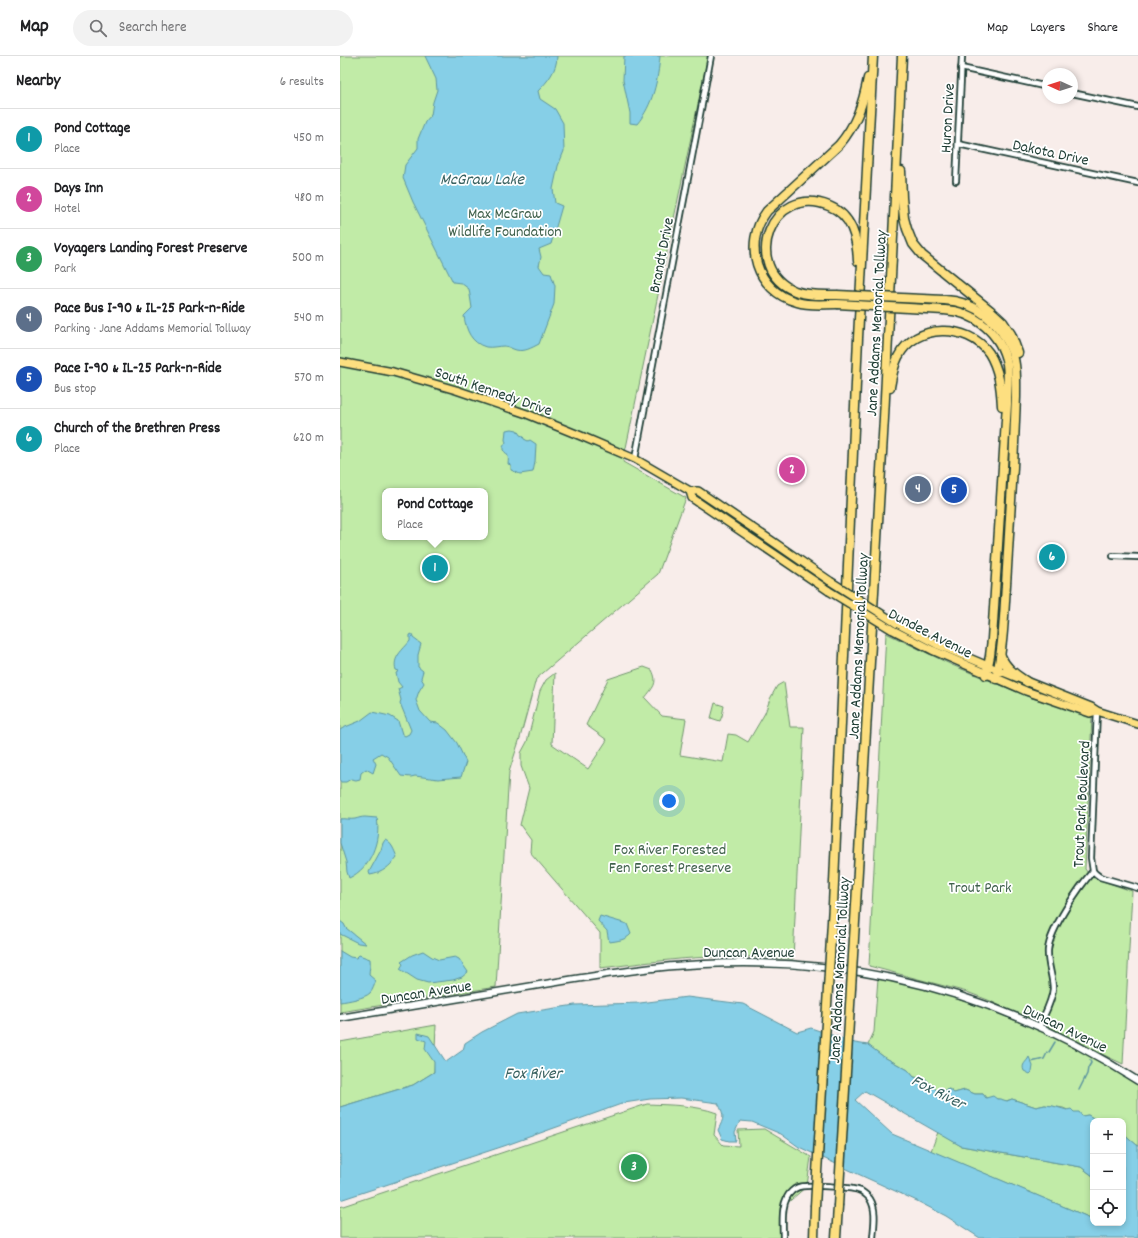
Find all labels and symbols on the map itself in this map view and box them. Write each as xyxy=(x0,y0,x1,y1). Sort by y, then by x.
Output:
north arrow xyxy=(1042,68,1078,104)
street label: Huron Drive xyxy=(935,83,962,154)
street label: Dakota Drive xyxy=(1010,134,1091,173)
water label: McGraw Lake xyxy=(440,169,525,193)
park label: Max McGraw Wildlife Foundation xyxy=(448,203,562,244)
street label: Brandt Drive xyxy=(644,216,681,295)
street label: Jane Addams Memorial Tollway xyxy=(861,229,894,417)
street label: South Kennedy Drive xyxy=(431,362,555,423)
pin: 2 xyxy=(779,455,805,485)
pin: 4 xyxy=(905,474,931,504)
pin: 5 xyxy=(941,475,967,505)
pin: 6 xyxy=(1039,542,1065,572)
street label: Jane Addams Memorial Tollway xyxy=(843,552,876,740)
pin: 1 xyxy=(422,553,448,583)
street label: Dundee Avenue xyxy=(884,603,976,665)
street label: Trout Park Boulevard xyxy=(1068,740,1097,868)
your location xyxy=(659,791,679,811)
park label: Fox River Forested Fen Forest Preserve xyxy=(609,839,731,880)
street label: Jane Addams Memorial Tollway xyxy=(824,876,857,1064)
park label: Trout Park xyxy=(948,877,1012,900)
street label: Duncan Avenue xyxy=(703,942,795,965)
street label: Duncan Avenue xyxy=(379,975,473,1012)
street label: Duncan Avenue xyxy=(1019,999,1111,1060)
water label: Fox River xyxy=(504,1063,563,1087)
water label: Fox River xyxy=(907,1070,970,1118)
pin: 3 xyxy=(621,1152,647,1182)

